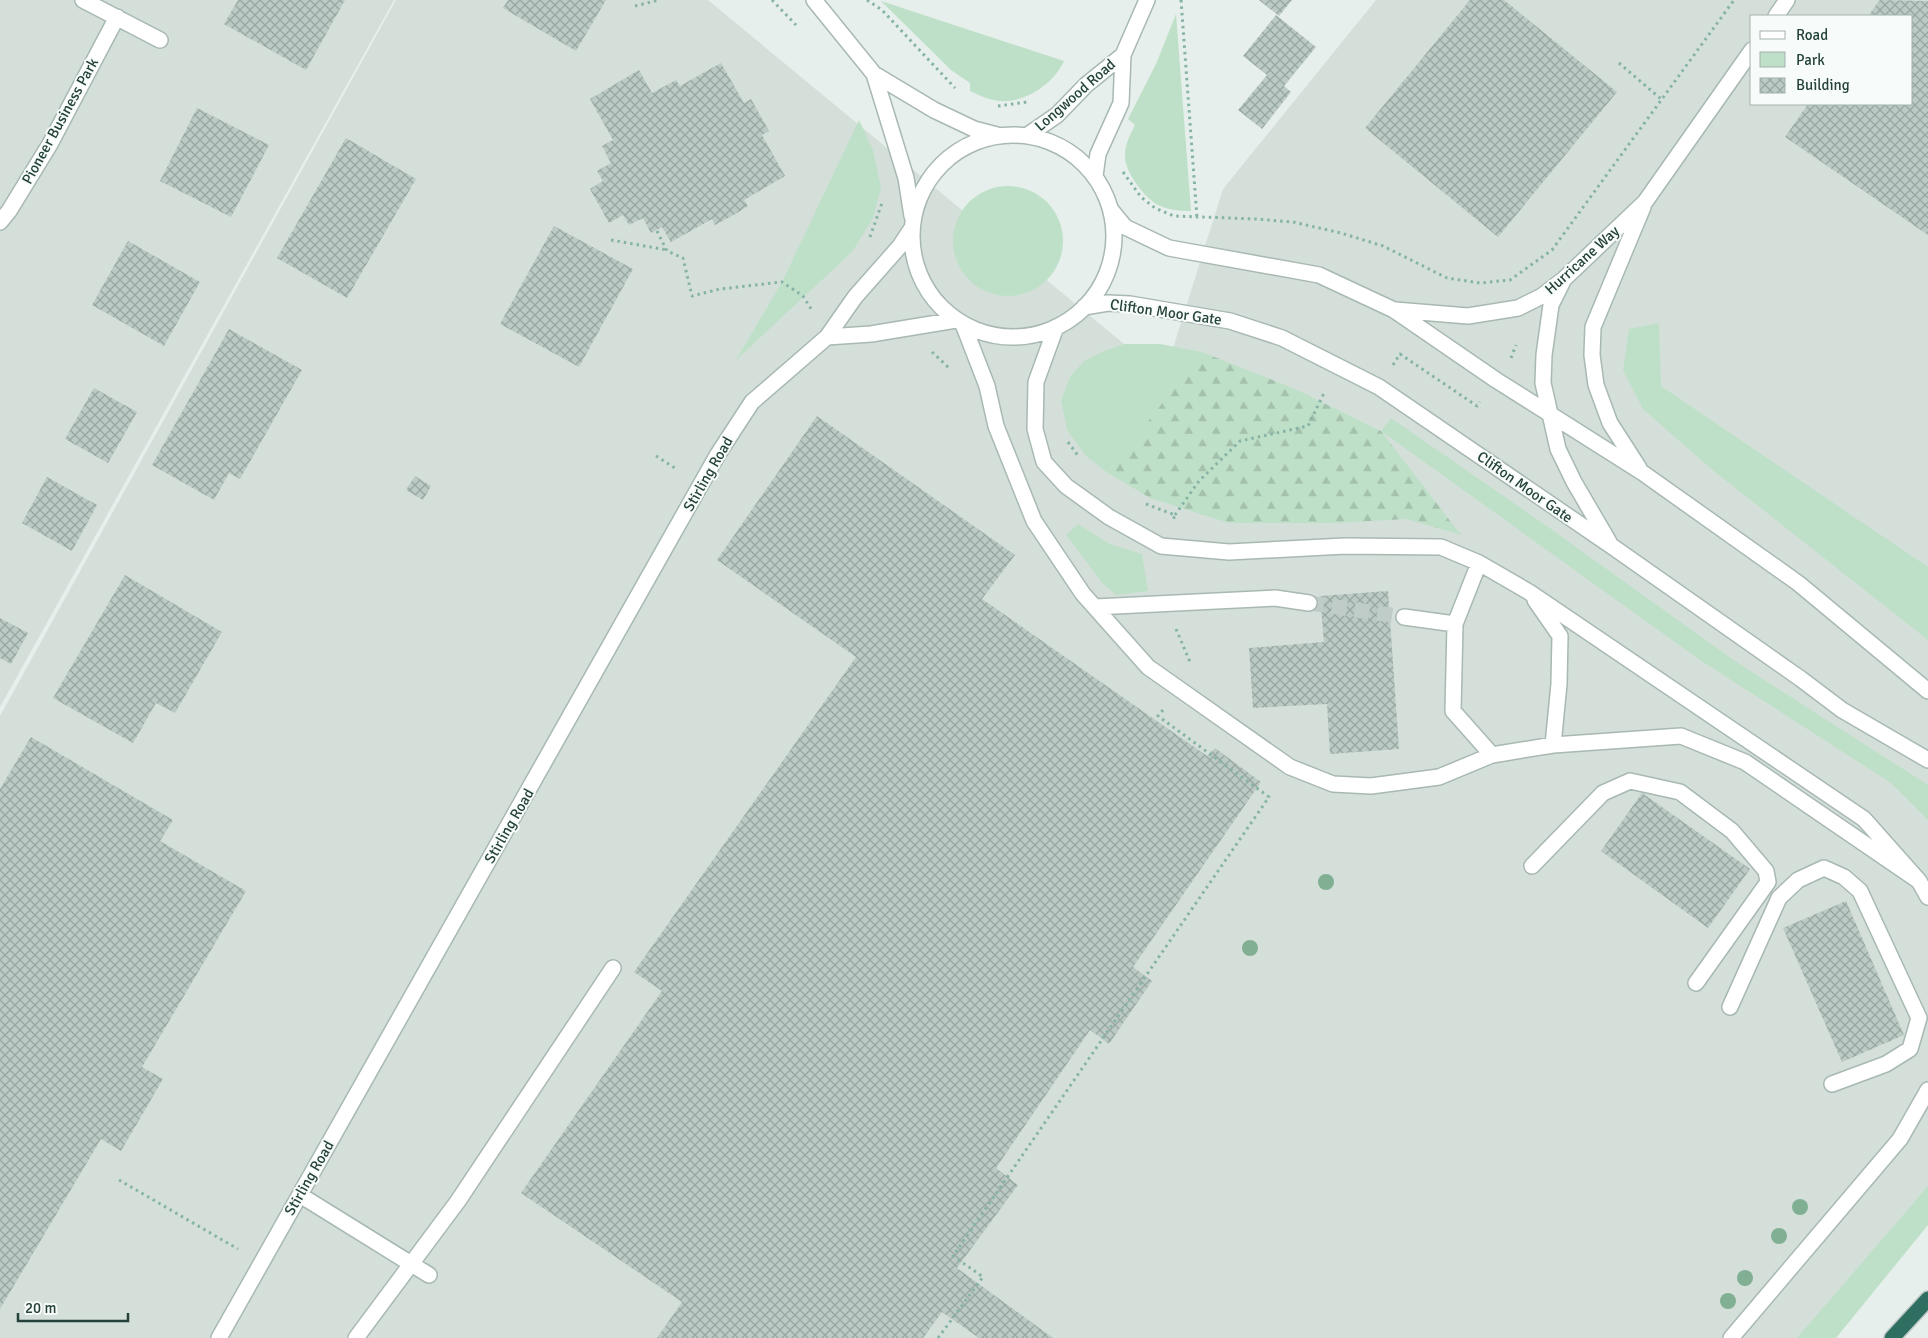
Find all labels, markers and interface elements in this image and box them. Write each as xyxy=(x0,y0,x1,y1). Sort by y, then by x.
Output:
legend xyxy=(1750,15,1913,105)
text: Road xyxy=(1796,26,1828,44)
text: Park xyxy=(1796,51,1825,69)
street label: Pioneer Business Park xyxy=(18,54,102,187)
street label: Longwood Road xyxy=(1031,55,1119,135)
text: Building xyxy=(1796,76,1850,94)
street label: Hurricane Way xyxy=(1541,222,1623,298)
street label: Clifton Moor Gate xyxy=(1109,295,1223,329)
street label: Stirling Road xyxy=(679,433,737,515)
street label: Clifton Moor Gate xyxy=(1474,447,1576,527)
street label: Stirling Road xyxy=(480,785,538,867)
street label: Stirling Road xyxy=(280,1137,338,1219)
scale bar xyxy=(18,1290,128,1322)
text: 20 m xyxy=(25,1299,56,1317)

